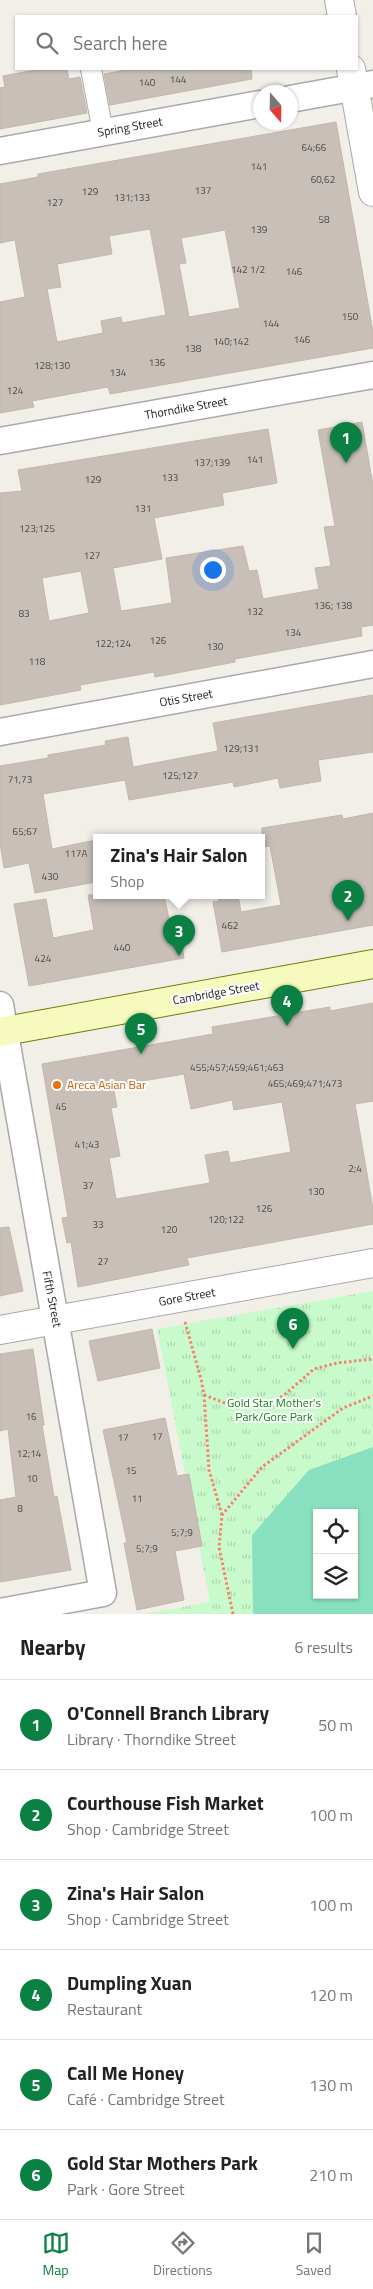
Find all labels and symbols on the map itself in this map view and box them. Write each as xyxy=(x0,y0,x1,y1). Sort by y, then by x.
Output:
house number: 144 xyxy=(170,72,187,87)
house number: 140 xyxy=(139,75,156,90)
north arrow xyxy=(253,85,298,130)
street label: Spring Street xyxy=(96,111,165,142)
house number: 64;66 xyxy=(302,140,327,155)
house number: 141 xyxy=(251,159,267,174)
house number: 60,62 xyxy=(311,172,335,187)
house number: 137 xyxy=(195,183,211,198)
house number: 129 xyxy=(82,184,99,199)
house number: 131;133 xyxy=(114,190,150,205)
house number: 127 xyxy=(47,195,63,210)
house number: 58 xyxy=(318,212,330,227)
house number: 139 xyxy=(251,222,268,237)
house number: 142 1/2 xyxy=(231,262,265,277)
house number: 146 xyxy=(286,264,303,279)
house number: 150 xyxy=(342,309,359,324)
house number: 144 xyxy=(263,316,280,331)
house number: 146 xyxy=(294,332,311,347)
house number: 140;142 xyxy=(213,334,249,349)
house number: 138 xyxy=(185,341,202,356)
house number: 136 xyxy=(149,355,166,370)
house number: 128;130 xyxy=(34,358,70,373)
house number: 134 xyxy=(110,365,127,380)
house number: 124 xyxy=(7,383,24,398)
street label: Thorndike Street xyxy=(143,391,230,424)
pin: 1 xyxy=(330,422,362,463)
house number: 141 xyxy=(247,452,263,467)
house number: 137;139 xyxy=(194,455,230,470)
house number: 133 xyxy=(162,470,178,485)
house number: 129 xyxy=(85,472,102,487)
house number: 131 xyxy=(135,501,151,516)
house number: 123;125 xyxy=(19,521,55,536)
house number: 127 xyxy=(84,548,100,563)
your location xyxy=(200,557,226,583)
house number: 136; 138 xyxy=(314,598,353,613)
house number: 132 xyxy=(247,604,263,619)
house number: 83 xyxy=(18,606,30,621)
house number: 134 xyxy=(285,625,302,640)
house number: 126 xyxy=(150,633,167,648)
house number: 122;124 xyxy=(95,636,131,651)
house number: 130 xyxy=(207,639,224,654)
house number: 118 xyxy=(29,654,46,669)
street label: Otis Street xyxy=(158,683,215,712)
house number: 129;131 xyxy=(223,741,259,756)
house number: 125;127 xyxy=(162,768,198,783)
house number: 71,73 xyxy=(8,772,32,787)
house number: 65;67 xyxy=(13,824,37,839)
house number: 117A xyxy=(65,846,87,861)
house number: 430 xyxy=(42,869,59,884)
pin: 2 xyxy=(332,880,364,921)
pin: 3 xyxy=(163,915,195,956)
house number: 462 xyxy=(222,918,238,933)
house number: 440 xyxy=(114,940,131,955)
house number: 424 xyxy=(35,951,52,966)
street label: Cambridge Street xyxy=(171,975,262,1009)
pin: 4 xyxy=(271,985,303,1026)
pin: 5 xyxy=(125,1013,157,1054)
house number: 455;457;459;461;463 xyxy=(190,1060,284,1075)
place label: Areca Asian Bar xyxy=(67,1075,146,1094)
house number: 465;469;471;473 xyxy=(268,1076,342,1091)
marker: Areca Asian Bar xyxy=(51,1079,63,1091)
house number: 45 xyxy=(55,1099,67,1114)
house number: 41;43 xyxy=(75,1137,99,1152)
house number: 2;4 xyxy=(348,1161,362,1176)
house number: 37 xyxy=(82,1178,94,1193)
house number: 130 xyxy=(308,1184,325,1199)
house number: 126 xyxy=(256,1201,273,1216)
house number: 120;122 xyxy=(208,1212,244,1227)
house number: 33 xyxy=(92,1217,104,1232)
house number: 120 xyxy=(161,1222,178,1237)
house number: 27 xyxy=(97,1254,109,1269)
street label: Fifth Street xyxy=(38,1269,67,1330)
street label: Gore Street xyxy=(157,1282,218,1311)
pin: 6 xyxy=(277,1308,309,1349)
park label: Gold Star Mother's Park/Gore Park xyxy=(227,1393,321,1426)
house number: 16 xyxy=(25,1409,37,1424)
house number: 17 xyxy=(151,1429,163,1444)
house number: 17 xyxy=(117,1430,129,1445)
house number: 12;14 xyxy=(17,1446,42,1461)
house number: 15 xyxy=(125,1463,137,1478)
house number: 10 xyxy=(26,1471,38,1486)
house number: 11 xyxy=(131,1491,143,1506)
house number: 8 xyxy=(17,1501,23,1516)
house number: 5;7;9 xyxy=(171,1525,193,1540)
house number: 5;7;9 xyxy=(136,1541,158,1556)

